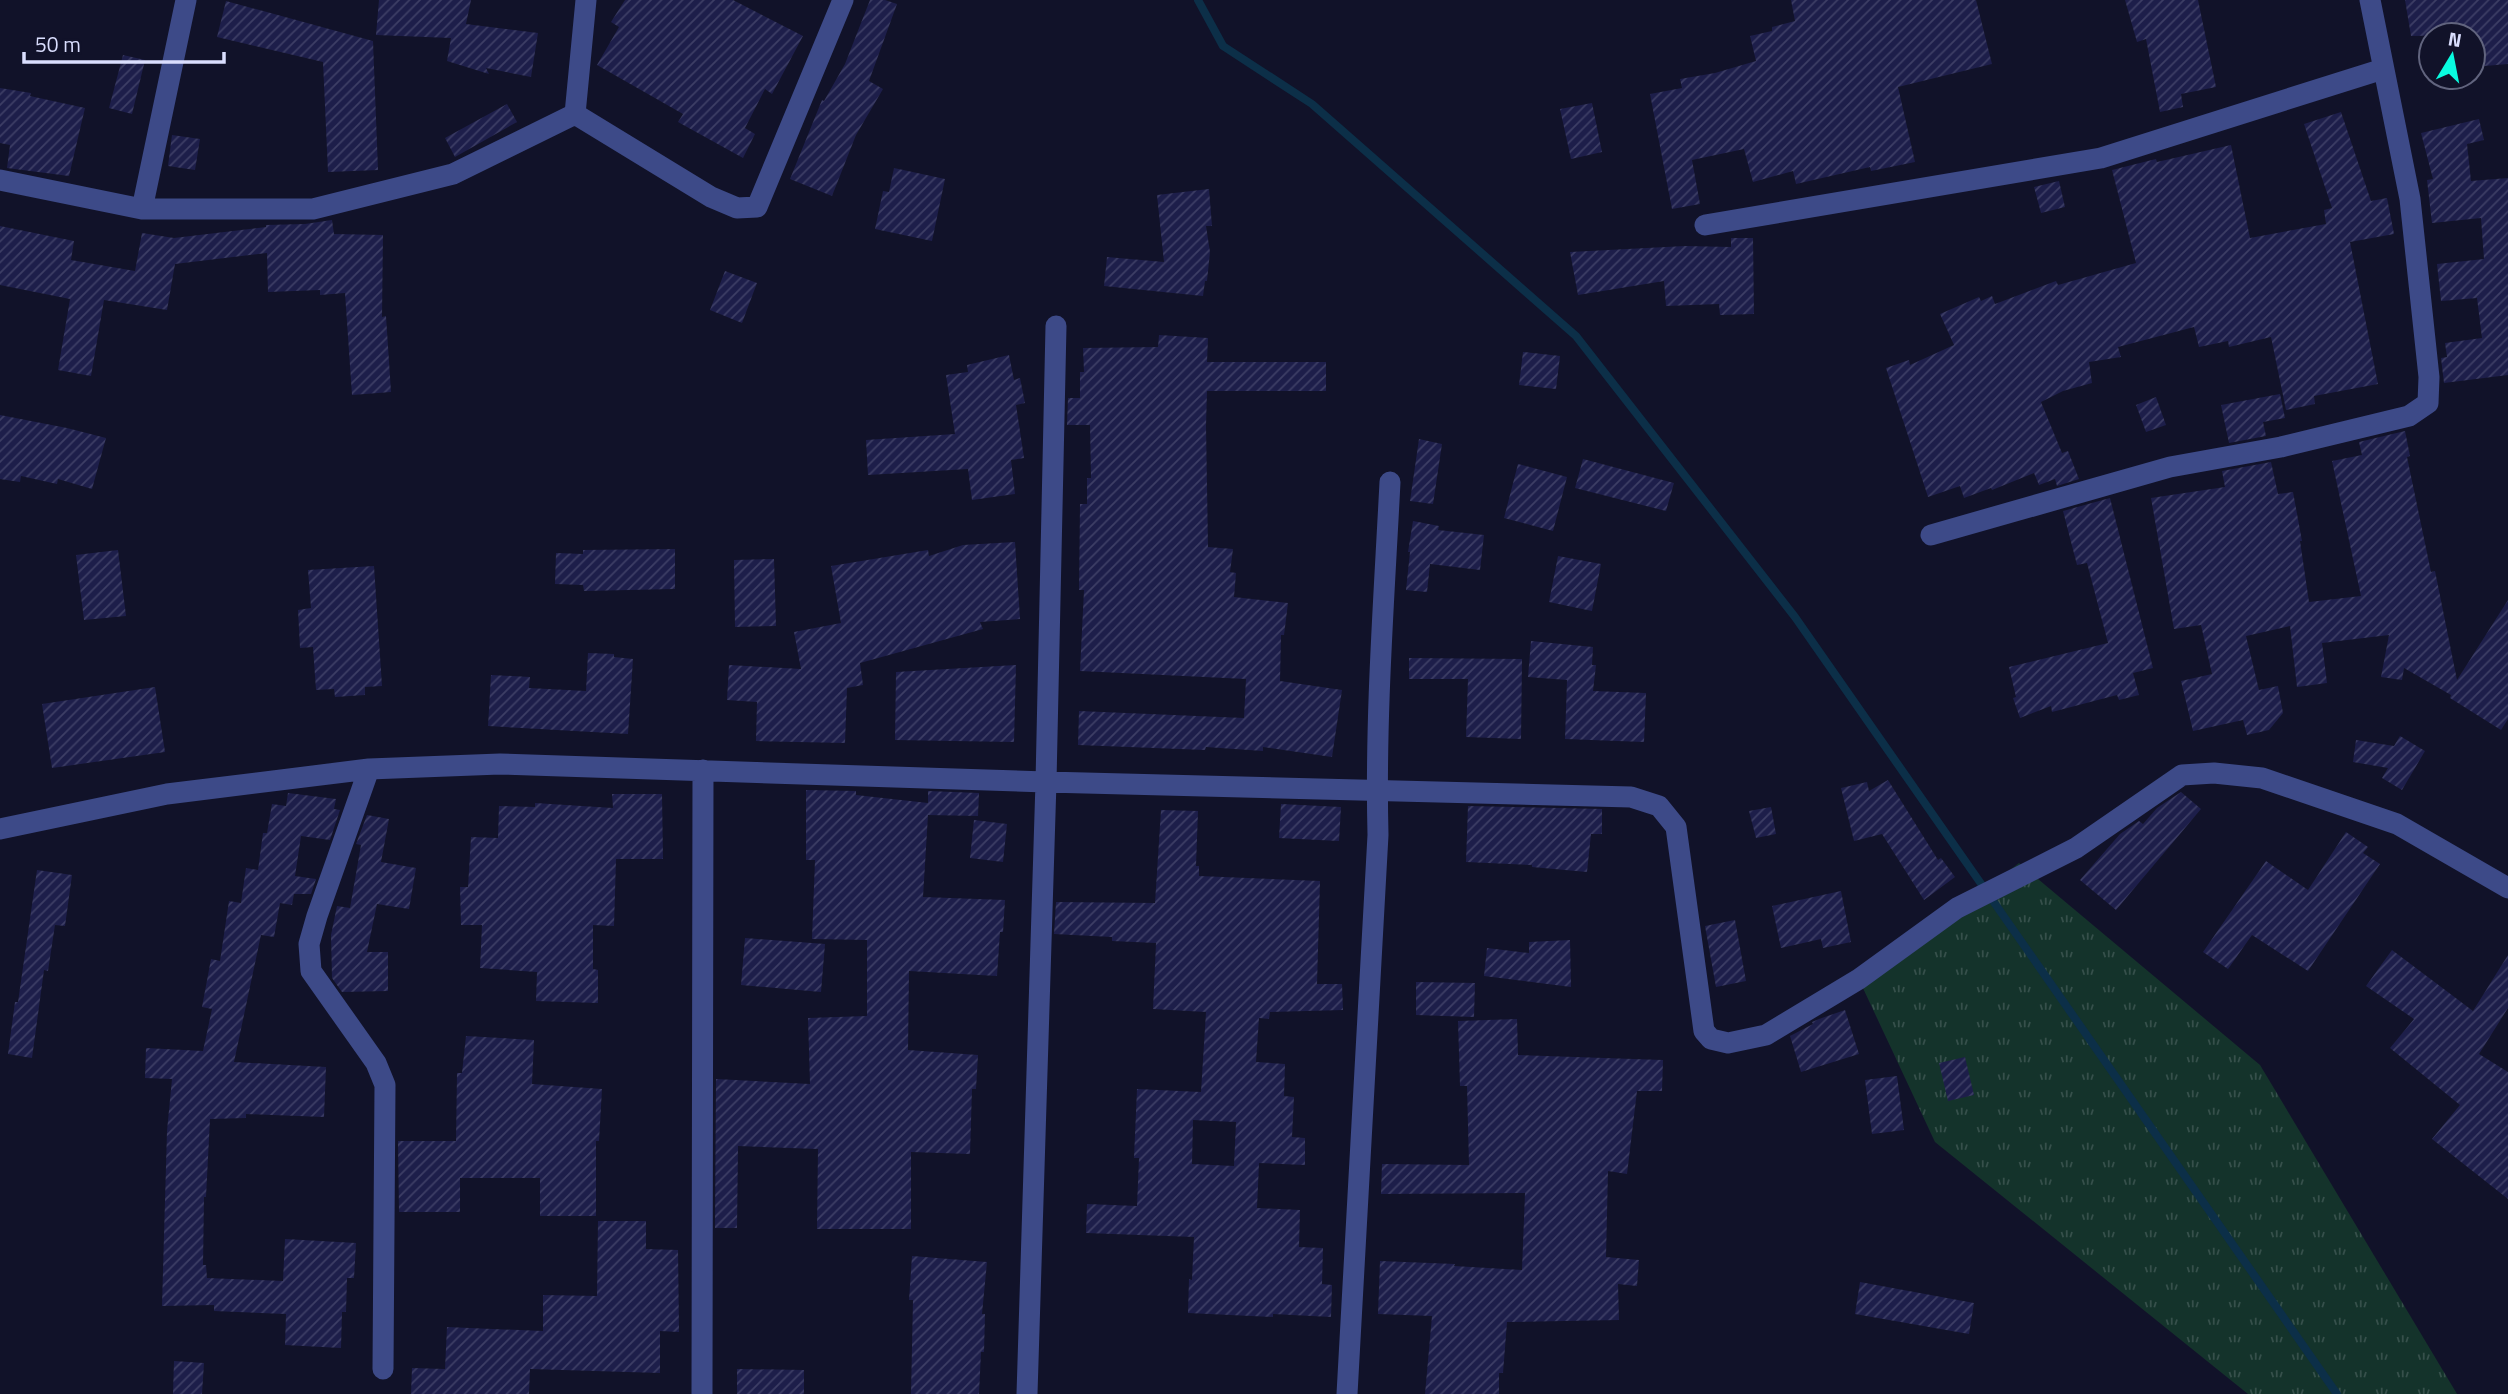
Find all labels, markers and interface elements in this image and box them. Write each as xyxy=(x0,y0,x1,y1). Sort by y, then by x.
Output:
scale bar xyxy=(24,21,224,65)
north arrow xyxy=(2417,21,2487,91)
text: N xyxy=(2446,23,2464,54)
text: 50 m xyxy=(35,28,81,60)

